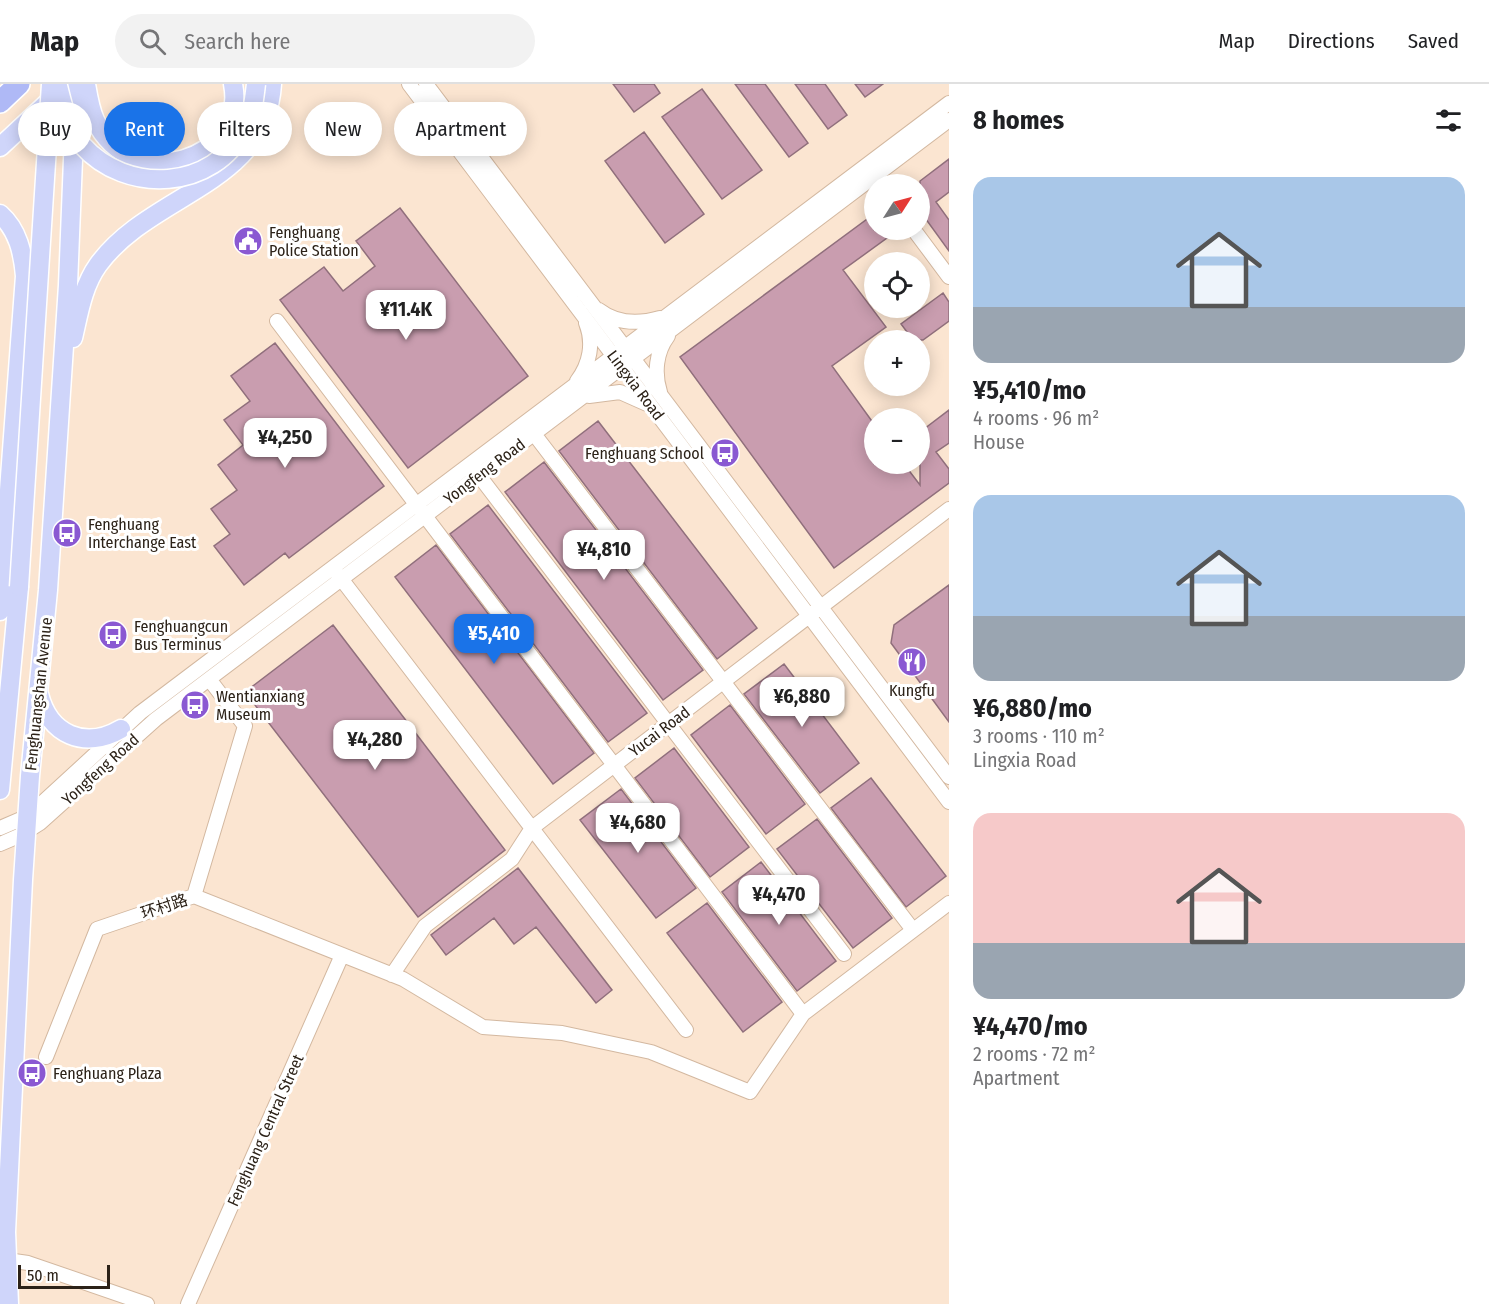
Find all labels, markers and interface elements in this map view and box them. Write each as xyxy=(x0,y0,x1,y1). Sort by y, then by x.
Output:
search box xyxy=(115,14,535,68)
text: Map xyxy=(30,25,79,58)
icon: search xyxy=(136,25,169,58)
text: Search here xyxy=(184,28,290,55)
text: Map xyxy=(1218,28,1255,54)
text: Directions xyxy=(1288,28,1375,54)
text: Saved xyxy=(1408,28,1459,54)
chip: Buy xyxy=(18,102,92,156)
chip: Rent xyxy=(104,102,185,156)
chip: Filters xyxy=(197,102,292,156)
chip: New xyxy=(304,102,382,156)
chip: Apartment xyxy=(394,102,527,156)
icon: filters xyxy=(1432,104,1465,137)
text: 8 homes xyxy=(973,105,1064,136)
north arrow xyxy=(864,174,930,240)
map controls xyxy=(864,174,930,474)
icon: home xyxy=(1165,216,1273,324)
place label: Fenghuang Police Station xyxy=(269,223,359,260)
public building icon: Fenghuang Police Station xyxy=(232,225,264,257)
button: locate xyxy=(864,252,930,318)
pin: ¥11.4K xyxy=(357,290,455,341)
text: ¥11.4K xyxy=(380,297,432,321)
button: + xyxy=(864,330,930,396)
street label: Lingxia Road xyxy=(603,346,668,424)
text: ¥5,410/mo xyxy=(973,375,1086,406)
text: 4 rooms · 96 m² xyxy=(973,406,1099,430)
button: − xyxy=(864,408,930,474)
pin: ¥4,250 xyxy=(236,418,334,469)
text: ¥4,250 xyxy=(258,425,312,449)
text: House xyxy=(973,430,1025,454)
street label: Yongfeng Road xyxy=(440,435,529,508)
bus stop icon: Fenghuang School xyxy=(709,437,741,469)
place label: Fenghuang School xyxy=(585,444,704,463)
place label: Fenghuang Interchange East xyxy=(88,515,197,552)
bus stop icon: Fenghuang Interchange East xyxy=(51,517,83,549)
pin: ¥4,810 xyxy=(555,530,653,581)
icon: home xyxy=(1165,534,1273,642)
text: ¥4,810 xyxy=(577,537,631,561)
pin: ¥5,410 xyxy=(445,614,543,665)
street label: Fenghuangshan Avenue xyxy=(21,616,56,772)
place label: Fenghuangcun Bus Terminus xyxy=(134,617,228,654)
bus stop icon: Fenghuangcun Bus Terminus xyxy=(97,619,129,651)
text: ¥5,410 xyxy=(468,621,520,645)
restaurant icon: Kungfu xyxy=(896,646,928,678)
pin: ¥6,880 xyxy=(753,677,851,728)
place label: Kungfu xyxy=(889,681,935,700)
text: ¥6,880 xyxy=(774,684,830,708)
place label: Wentianxiang Museum xyxy=(216,687,305,724)
bus stop icon: Wentianxiang Museum xyxy=(179,689,211,721)
text: ¥6,880/mo xyxy=(973,693,1092,724)
street label: Yucai Road xyxy=(625,702,693,760)
pin: ¥4,280 xyxy=(326,720,424,771)
text: 3 rooms · 110 m² xyxy=(973,724,1105,748)
text: ¥4,280 xyxy=(347,727,403,751)
street label: Yongfeng Road xyxy=(58,730,143,809)
text: Lingxia Road xyxy=(973,748,1077,772)
pin: ¥4,680 xyxy=(589,803,687,854)
text: ¥4,680 xyxy=(610,810,666,834)
icon: home xyxy=(1165,852,1273,960)
pin: ¥4,470 xyxy=(730,875,828,926)
text: ¥4,470 xyxy=(752,882,806,906)
street label: 环村路 xyxy=(138,890,190,923)
text: ¥4,470/mo xyxy=(973,1011,1088,1042)
text: 2 rooms · 72 m² xyxy=(973,1042,1095,1066)
street label: Fenghuang Central Street xyxy=(223,1051,308,1209)
bus stop icon: Fenghuang Plaza xyxy=(16,1057,48,1089)
place label: Fenghuang Plaza xyxy=(53,1064,162,1083)
text: Apartment xyxy=(973,1066,1060,1090)
scale bar xyxy=(18,1262,110,1290)
text: 50 m xyxy=(27,1266,59,1285)

